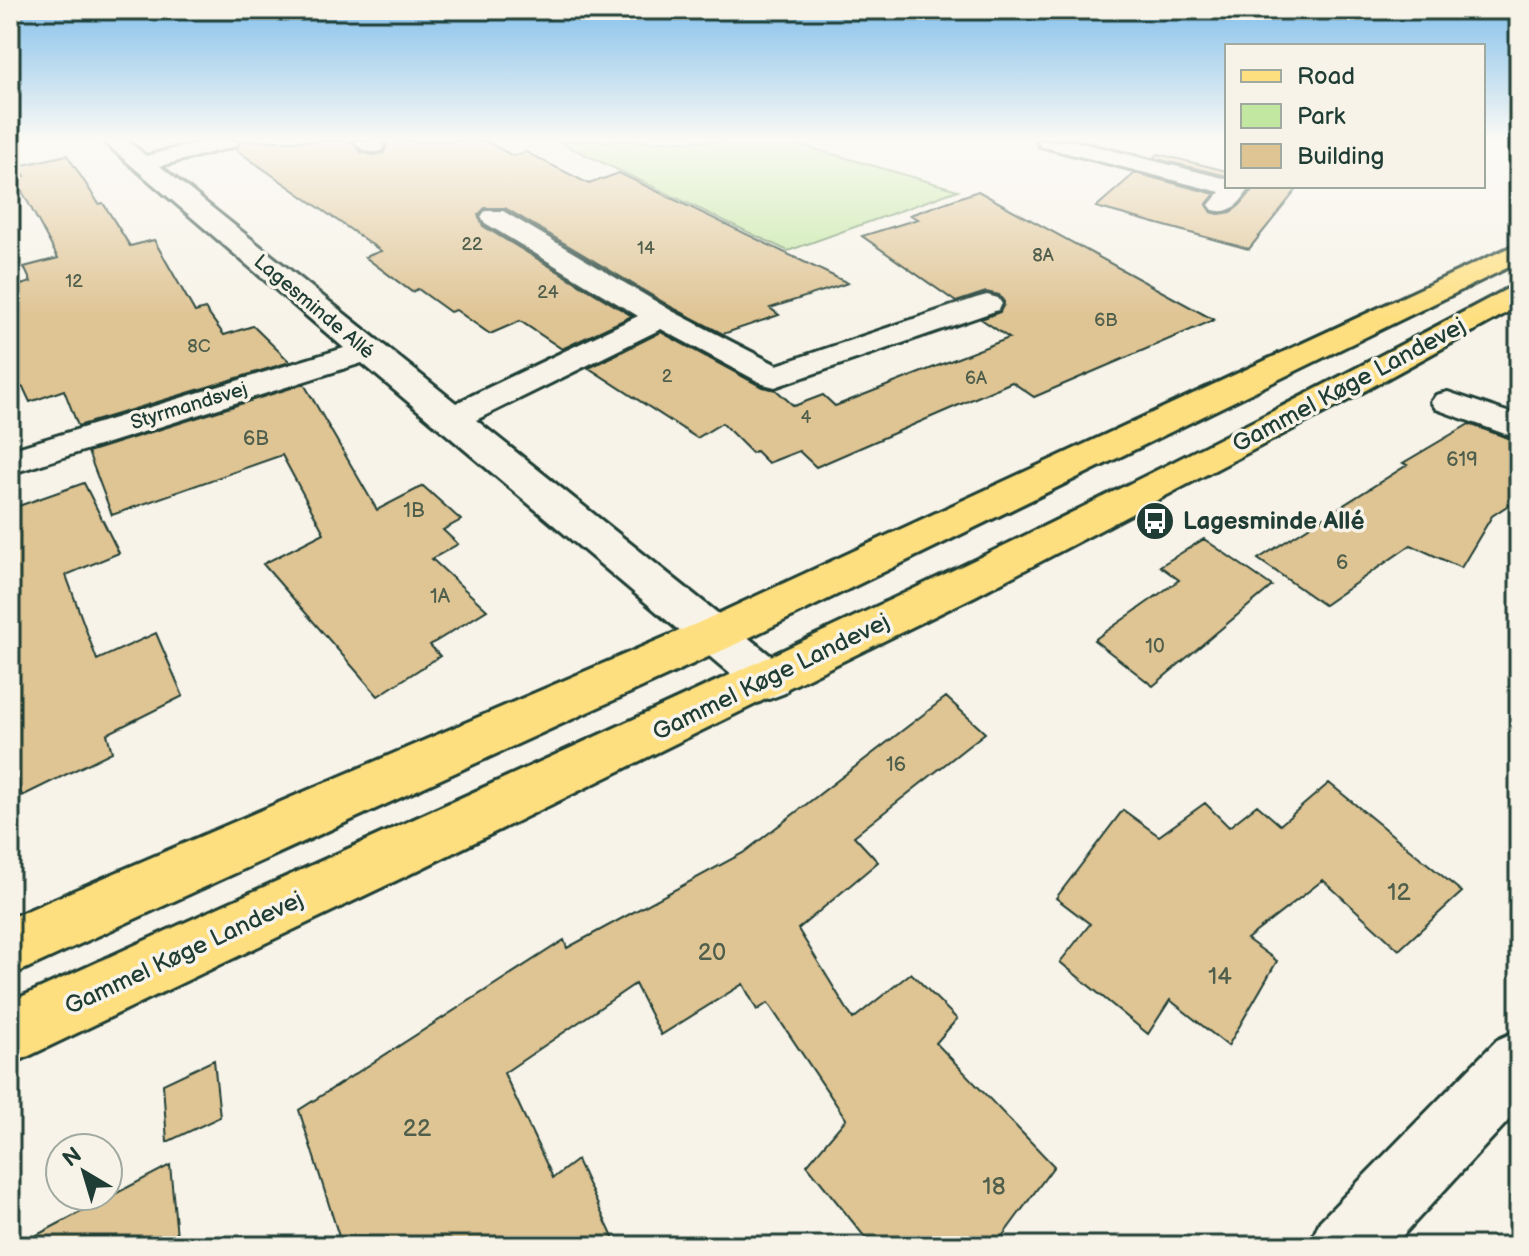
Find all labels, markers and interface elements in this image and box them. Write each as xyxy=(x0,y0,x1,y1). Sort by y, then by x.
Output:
legend xyxy=(1225,44,1485,188)
text: Road xyxy=(1297,62,1355,91)
text: Park xyxy=(1297,102,1345,131)
text: Building xyxy=(1297,142,1384,171)
house number: 22 xyxy=(461,234,483,255)
house number: 14 xyxy=(637,238,655,259)
house number: 8A xyxy=(1032,245,1054,266)
street label: Lagesminde Allé xyxy=(249,250,379,364)
house number: 12 xyxy=(65,271,83,292)
house number: 24 xyxy=(537,282,559,303)
house number: 6B xyxy=(1094,310,1118,331)
street label: Gammel Køge Landevej xyxy=(1227,311,1471,459)
house number: 8C xyxy=(187,336,211,357)
house number: 2 xyxy=(662,366,673,387)
house number: 6A xyxy=(965,368,987,389)
street label: Styrmandsvej xyxy=(128,377,250,435)
house number: 4 xyxy=(801,407,812,428)
house number: 6B xyxy=(243,427,269,451)
house number: 619 xyxy=(1446,448,1478,472)
house number: 1B xyxy=(403,499,425,523)
bus stop icon: Lagesminde Allé xyxy=(1134,500,1176,542)
place label: Lagesminde Allé xyxy=(1183,507,1364,536)
house number: 6 xyxy=(1336,551,1348,575)
house number: 1A xyxy=(430,585,451,609)
street label: Gammel Køge Landevej xyxy=(648,607,894,747)
house number: 10 xyxy=(1145,635,1165,659)
house number: 16 xyxy=(886,753,906,777)
house number: 12 xyxy=(1387,878,1411,907)
street label: Gammel Køge Landevej xyxy=(60,885,308,1021)
house number: 20 xyxy=(698,938,726,967)
house number: 14 xyxy=(1208,962,1232,991)
house number: 22 xyxy=(403,1114,431,1143)
north arrow xyxy=(44,1132,124,1212)
text: N xyxy=(58,1142,87,1173)
house number: 18 xyxy=(982,1172,1006,1201)

